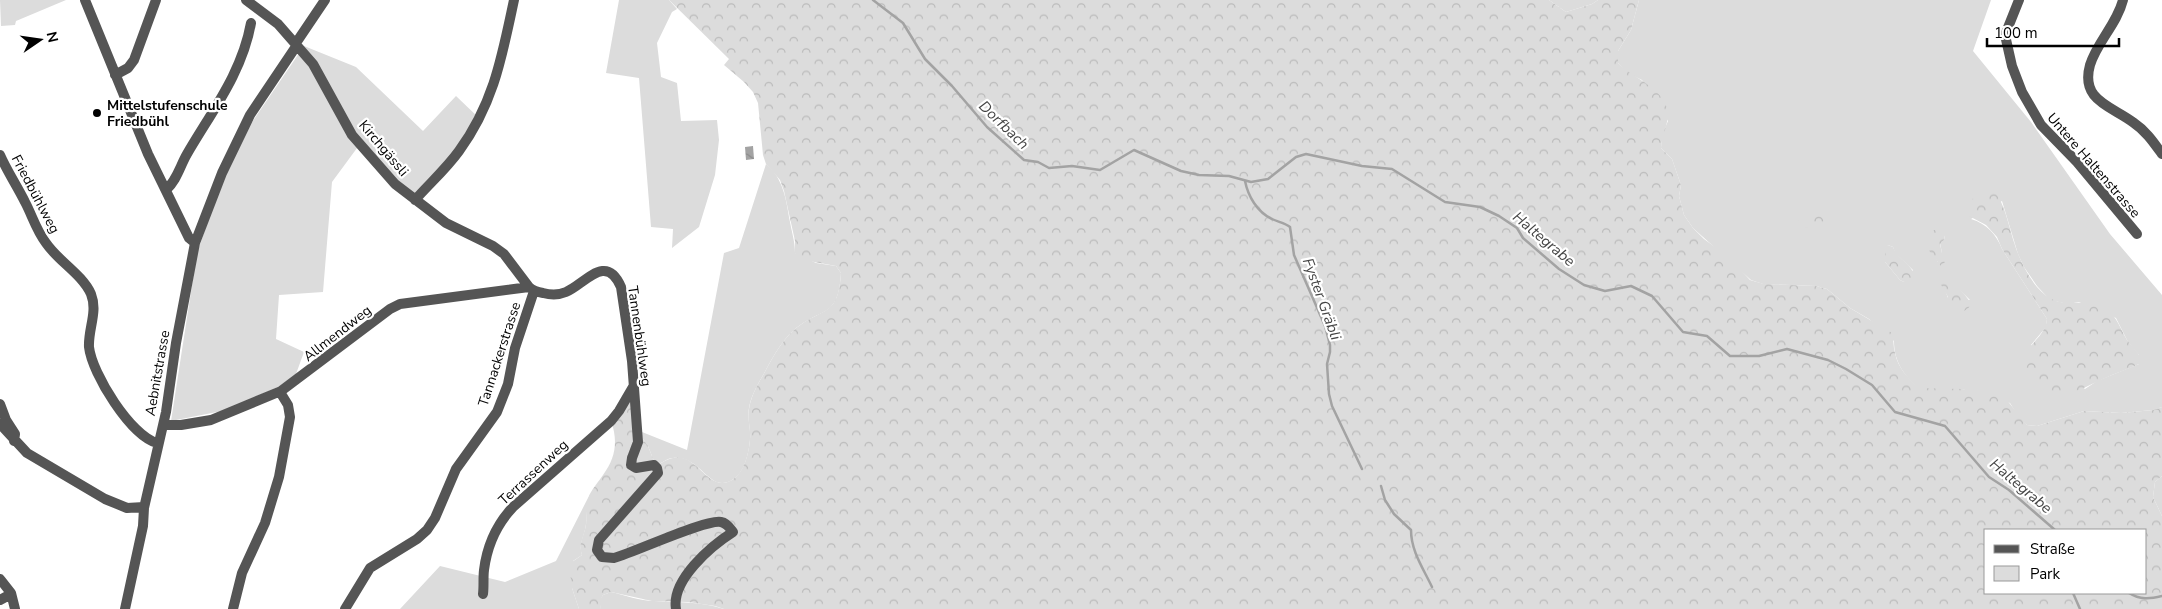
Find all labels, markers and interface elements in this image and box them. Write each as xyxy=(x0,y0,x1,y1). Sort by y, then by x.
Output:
north arrow xyxy=(15,15,65,65)
scale bar xyxy=(1987,15,2120,47)
text: 100 m xyxy=(1994,23,2038,43)
text: N xyxy=(42,30,63,44)
place label: Mittelstufenschule Friedbühl xyxy=(107,96,228,131)
water label: Dorfbach xyxy=(975,96,1033,154)
marker: Mittelstufenschule Friedbühl xyxy=(91,107,103,119)
street label: Untere Haltenstrasse xyxy=(2043,109,2145,222)
street label: Kirchgässli xyxy=(355,116,413,180)
street label: Friedbühlweg xyxy=(7,152,64,237)
water label: Haltegrabe xyxy=(1509,207,1579,271)
water label: Fyster Gräbli xyxy=(1298,255,1346,343)
street label: Tannenbühlweg xyxy=(623,285,656,388)
street label: Tannackerstrasse xyxy=(474,300,525,409)
street label: Allmendweg xyxy=(299,301,375,366)
street label: Aebnitstrasse xyxy=(141,329,174,417)
street label: Terrassenweg xyxy=(495,435,572,509)
water label: Haltegrabe xyxy=(1986,454,2056,518)
legend xyxy=(1984,529,2147,594)
text: Straße xyxy=(2030,539,2075,559)
text: Park xyxy=(2030,564,2060,584)

